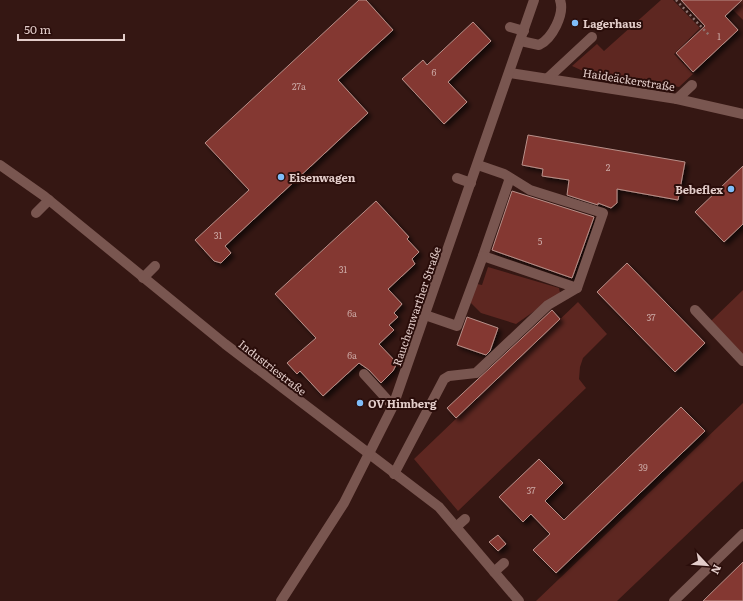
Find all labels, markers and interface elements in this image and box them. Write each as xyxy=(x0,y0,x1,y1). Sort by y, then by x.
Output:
place label: Lagerhaus xyxy=(583,15,642,31)
scale bar xyxy=(18,16,124,42)
marker: Lagerhaus xyxy=(570,18,580,28)
text: 50 m xyxy=(24,20,51,38)
house number: 1 xyxy=(717,29,721,43)
street label: Haideäckerstraße xyxy=(582,64,677,94)
house number: 6 xyxy=(432,65,437,79)
house number: 27a xyxy=(292,79,306,93)
house number: 2 xyxy=(606,160,611,174)
place label: Eisenwagen xyxy=(289,169,356,185)
marker: Eisenwagen xyxy=(276,172,286,182)
place label: Bebeflex xyxy=(675,181,723,197)
marker: Bebeflex xyxy=(726,184,736,194)
house number: 31 xyxy=(214,228,223,242)
house number: 5 xyxy=(538,234,543,248)
street label: Rauchenwarther Straße xyxy=(388,244,444,368)
house number: 31 xyxy=(339,262,348,276)
house number: 6a xyxy=(347,306,357,320)
house number: 37 xyxy=(646,310,656,324)
street label: Industriestraße xyxy=(236,335,311,399)
house number: 6a xyxy=(347,348,357,362)
place label: OV Himberg xyxy=(368,395,437,411)
marker: OV Himberg xyxy=(355,398,365,408)
house number: 39 xyxy=(638,460,648,474)
house number: 37 xyxy=(526,483,536,497)
north arrow xyxy=(687,545,727,585)
text: N xyxy=(708,562,726,577)

